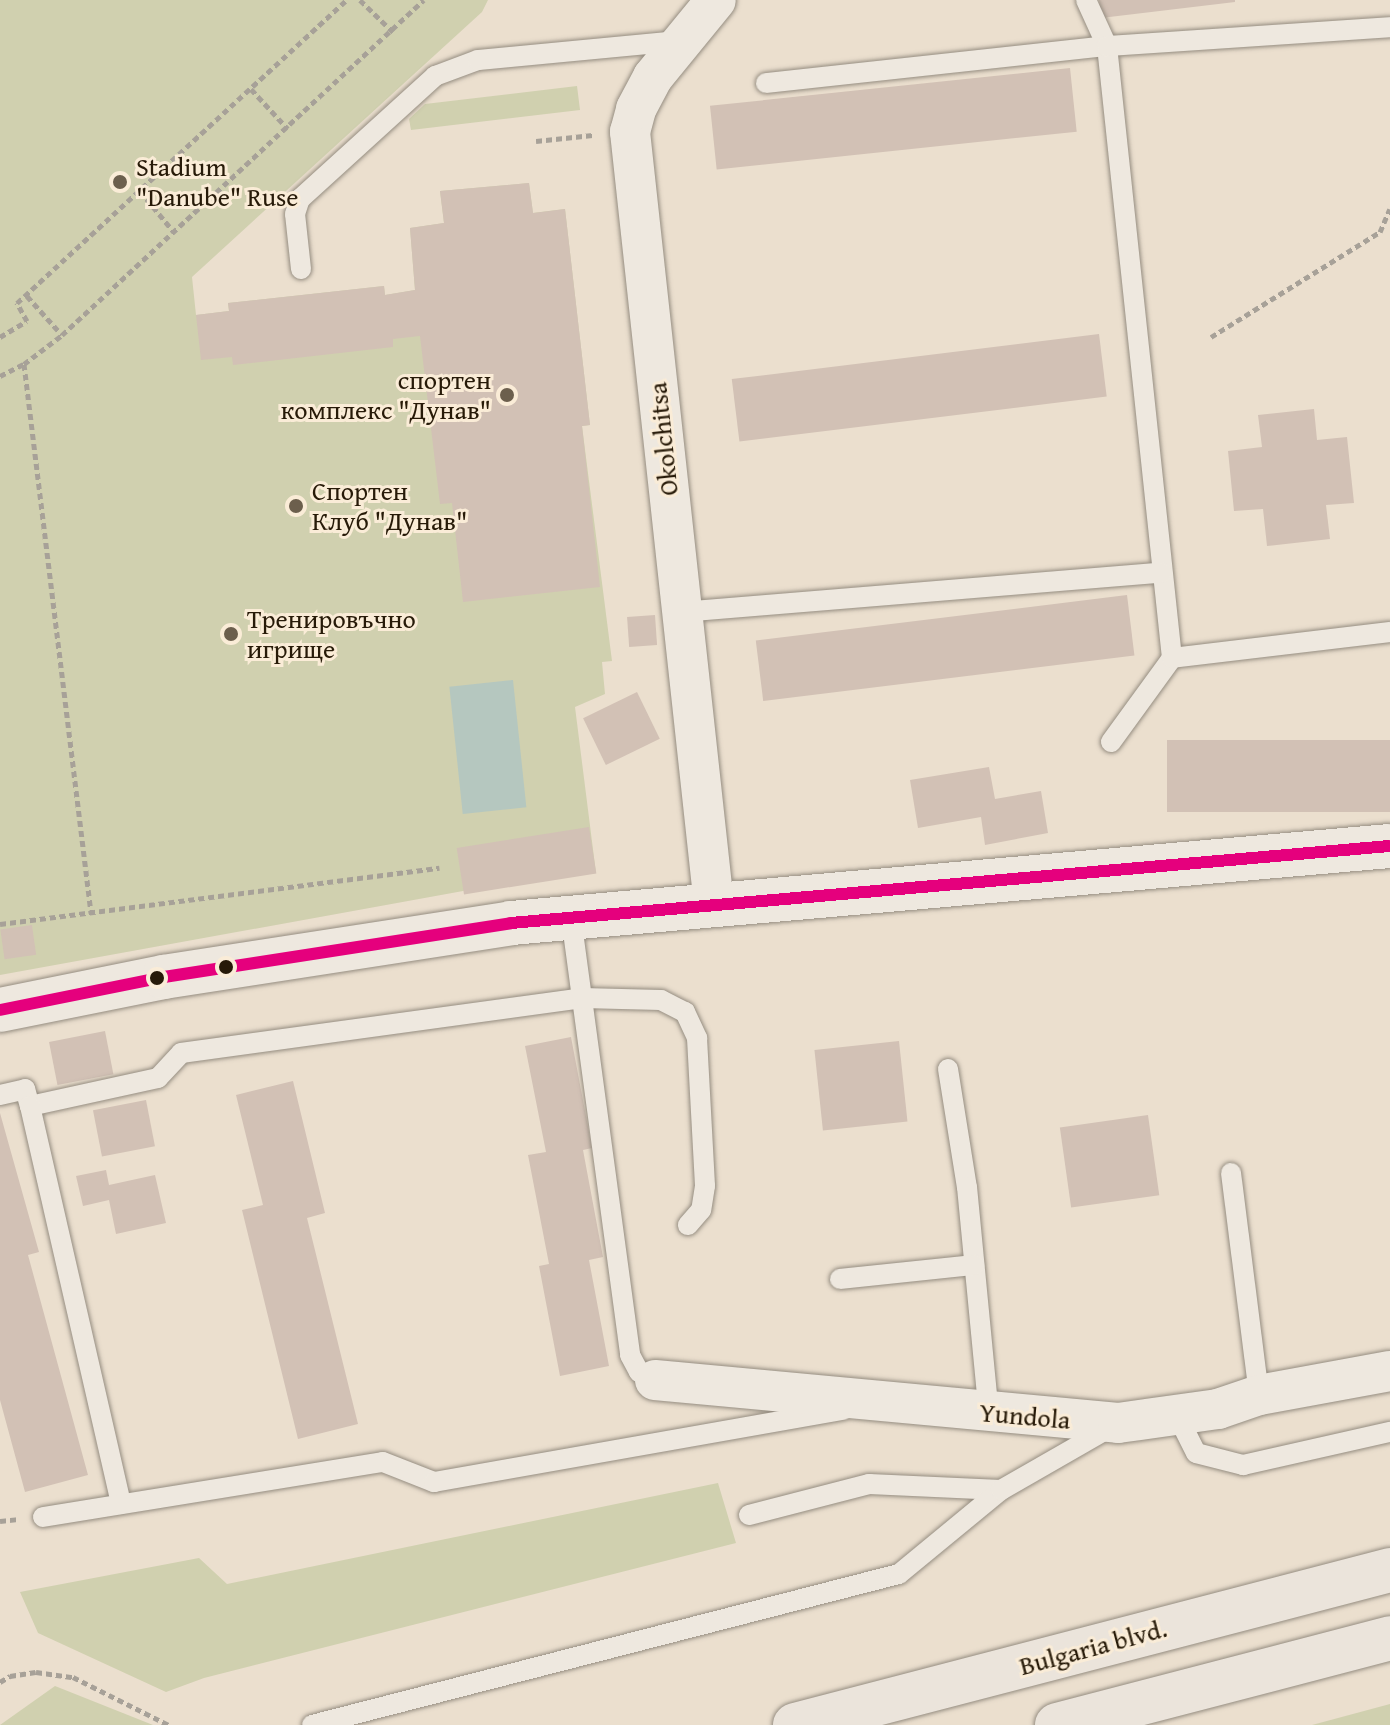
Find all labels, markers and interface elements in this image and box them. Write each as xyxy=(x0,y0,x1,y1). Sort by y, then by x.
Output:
place label: Stadium "Danube" Ruse xyxy=(136,151,299,212)
marker: Stadium "Danube" Ruse xyxy=(111,173,129,191)
place label: спортен комплекс "Дунав" xyxy=(281,364,491,426)
street label: Okolchitsa xyxy=(642,381,684,497)
marker: спортен комплекс "Дунав" xyxy=(498,386,516,404)
place label: Спортен Клуб "Дунав" xyxy=(312,475,467,536)
marker: Спортен Клуб "Дунав" xyxy=(287,497,305,515)
place label: Тренировъчно игрище xyxy=(247,603,416,664)
marker: Тренировъчно игрище xyxy=(222,625,240,643)
unlabelled marker xyxy=(218,959,234,975)
unlabelled marker xyxy=(149,970,165,986)
street label: Yundola xyxy=(978,1396,1072,1436)
street label: Bulgaria blvd. xyxy=(1016,1612,1170,1682)

